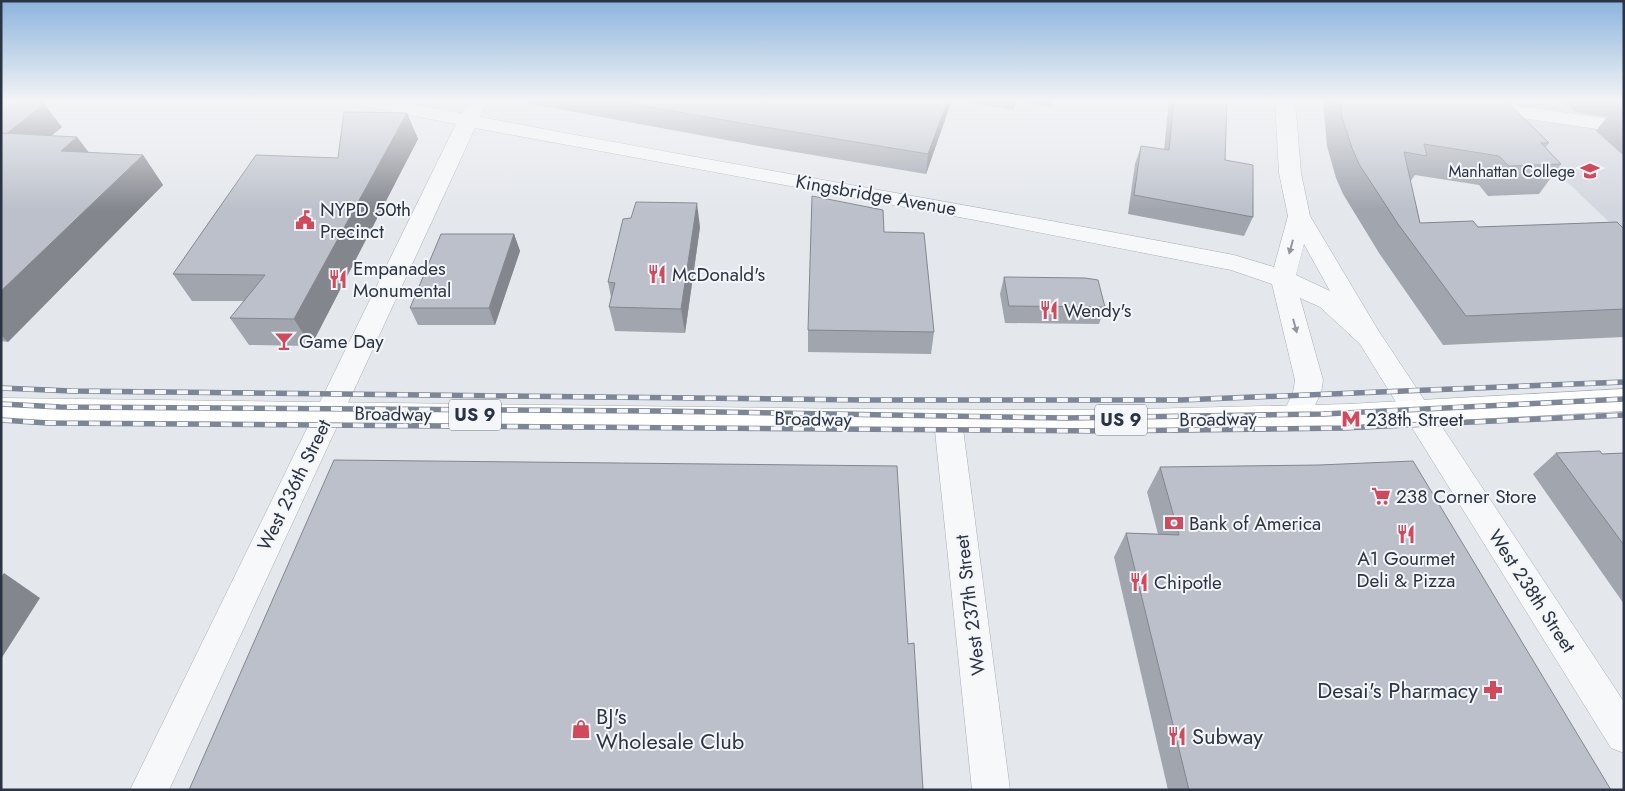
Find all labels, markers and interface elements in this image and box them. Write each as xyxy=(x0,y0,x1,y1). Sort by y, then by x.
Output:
place label: Manhattan College xyxy=(1449,160,1575,183)
school or university icon: Manhattan College xyxy=(1579,160,1601,182)
street label: Kingsbridge Avenue xyxy=(794,168,959,222)
place label: NYPD 50th Precinct xyxy=(320,196,411,245)
public building icon: NYPD 50th Precinct xyxy=(294,209,316,231)
one-way arrow xyxy=(1287,240,1295,255)
place label: Empanades Monumental xyxy=(353,255,451,304)
place label: McDonald's xyxy=(672,261,766,288)
restaurant icon: McDonald's xyxy=(646,263,668,285)
restaurant icon: Empanades Monumental xyxy=(327,268,349,290)
place label: Wendy's xyxy=(1064,297,1132,324)
restaurant icon: Wendy's xyxy=(1038,299,1060,321)
one-way arrow xyxy=(1291,319,1299,334)
place label: Game Day xyxy=(299,328,384,355)
bar icon: Game Day xyxy=(273,330,295,352)
street label: Broadway xyxy=(354,400,433,428)
road number: US 9 xyxy=(449,400,501,430)
road number: US 9 xyxy=(1095,404,1147,436)
street label: Broadway xyxy=(774,405,853,433)
street label: Broadway xyxy=(1179,405,1258,433)
place label: 238th Street xyxy=(1366,406,1464,433)
metro station icon: 238th Street xyxy=(1340,408,1362,430)
street label: West 236th Street xyxy=(251,415,338,555)
place label: 238 Corner Store xyxy=(1396,483,1537,510)
supermarket icon: 238 Corner Store xyxy=(1370,485,1392,507)
place label: Bank of America xyxy=(1189,510,1321,537)
bank icon: Bank of America xyxy=(1163,512,1185,534)
restaurant icon: A1 Gourmet Deli & Pizza xyxy=(1395,523,1417,545)
street label: West 238th Street xyxy=(1482,524,1582,658)
street label: West 237th Street xyxy=(948,533,992,677)
place label: A1 Gourmet Deli & Pizza xyxy=(1357,545,1455,594)
place label: Chipotle xyxy=(1154,569,1222,596)
restaurant icon: Chipotle xyxy=(1128,571,1150,593)
place label: Desai's Pharmacy xyxy=(1317,674,1478,706)
pharmacy icon: Desai's Pharmacy xyxy=(1482,679,1504,701)
place label: BJ's Wholesale Club xyxy=(596,700,744,757)
shop icon: BJ's Wholesale Club xyxy=(570,718,592,740)
place label: Subway xyxy=(1192,720,1263,752)
restaurant icon: Subway xyxy=(1166,725,1188,747)

